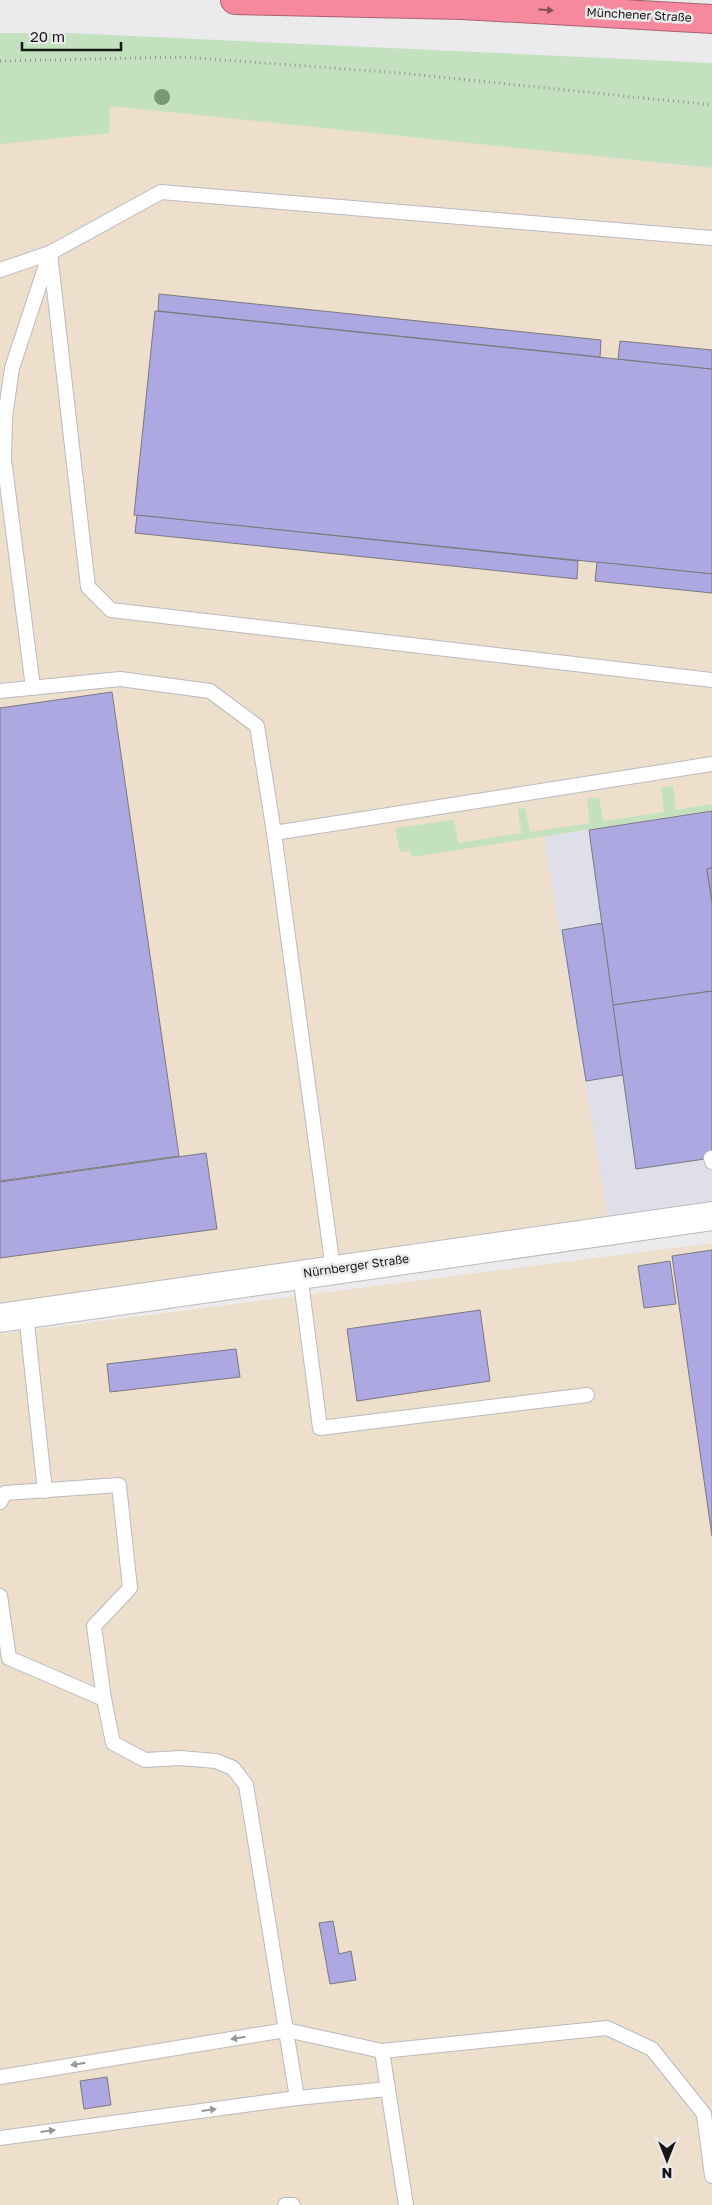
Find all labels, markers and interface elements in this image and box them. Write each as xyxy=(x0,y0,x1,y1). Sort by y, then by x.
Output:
street label: Münchener Straße xyxy=(586,4,692,25)
one-way arrow xyxy=(539,6,555,14)
scale bar xyxy=(22,20,121,52)
text: 20 m xyxy=(30,27,65,45)
street label: Nürnberger Straße xyxy=(302,1251,410,1280)
one-way arrow xyxy=(230,2034,246,2042)
one-way arrow xyxy=(69,2060,85,2068)
one-way arrow xyxy=(202,2106,218,2114)
one-way arrow xyxy=(41,2127,57,2135)
north arrow xyxy=(642,2135,692,2185)
text: N xyxy=(662,2165,672,2182)

